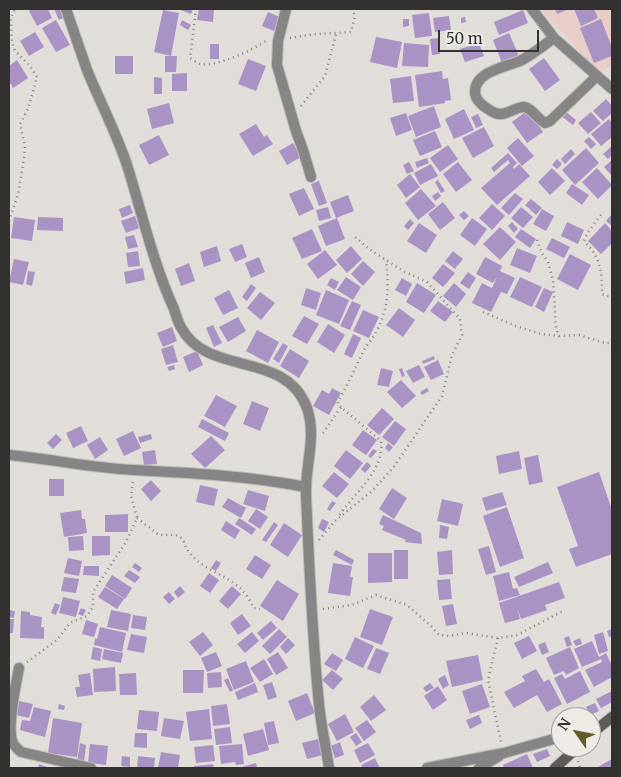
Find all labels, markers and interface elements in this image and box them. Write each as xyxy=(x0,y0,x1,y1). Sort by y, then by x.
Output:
scale bar xyxy=(441,20,542,52)
text: 50 m xyxy=(446,29,483,48)
north arrow xyxy=(551,707,601,757)
text: N xyxy=(554,715,575,734)

